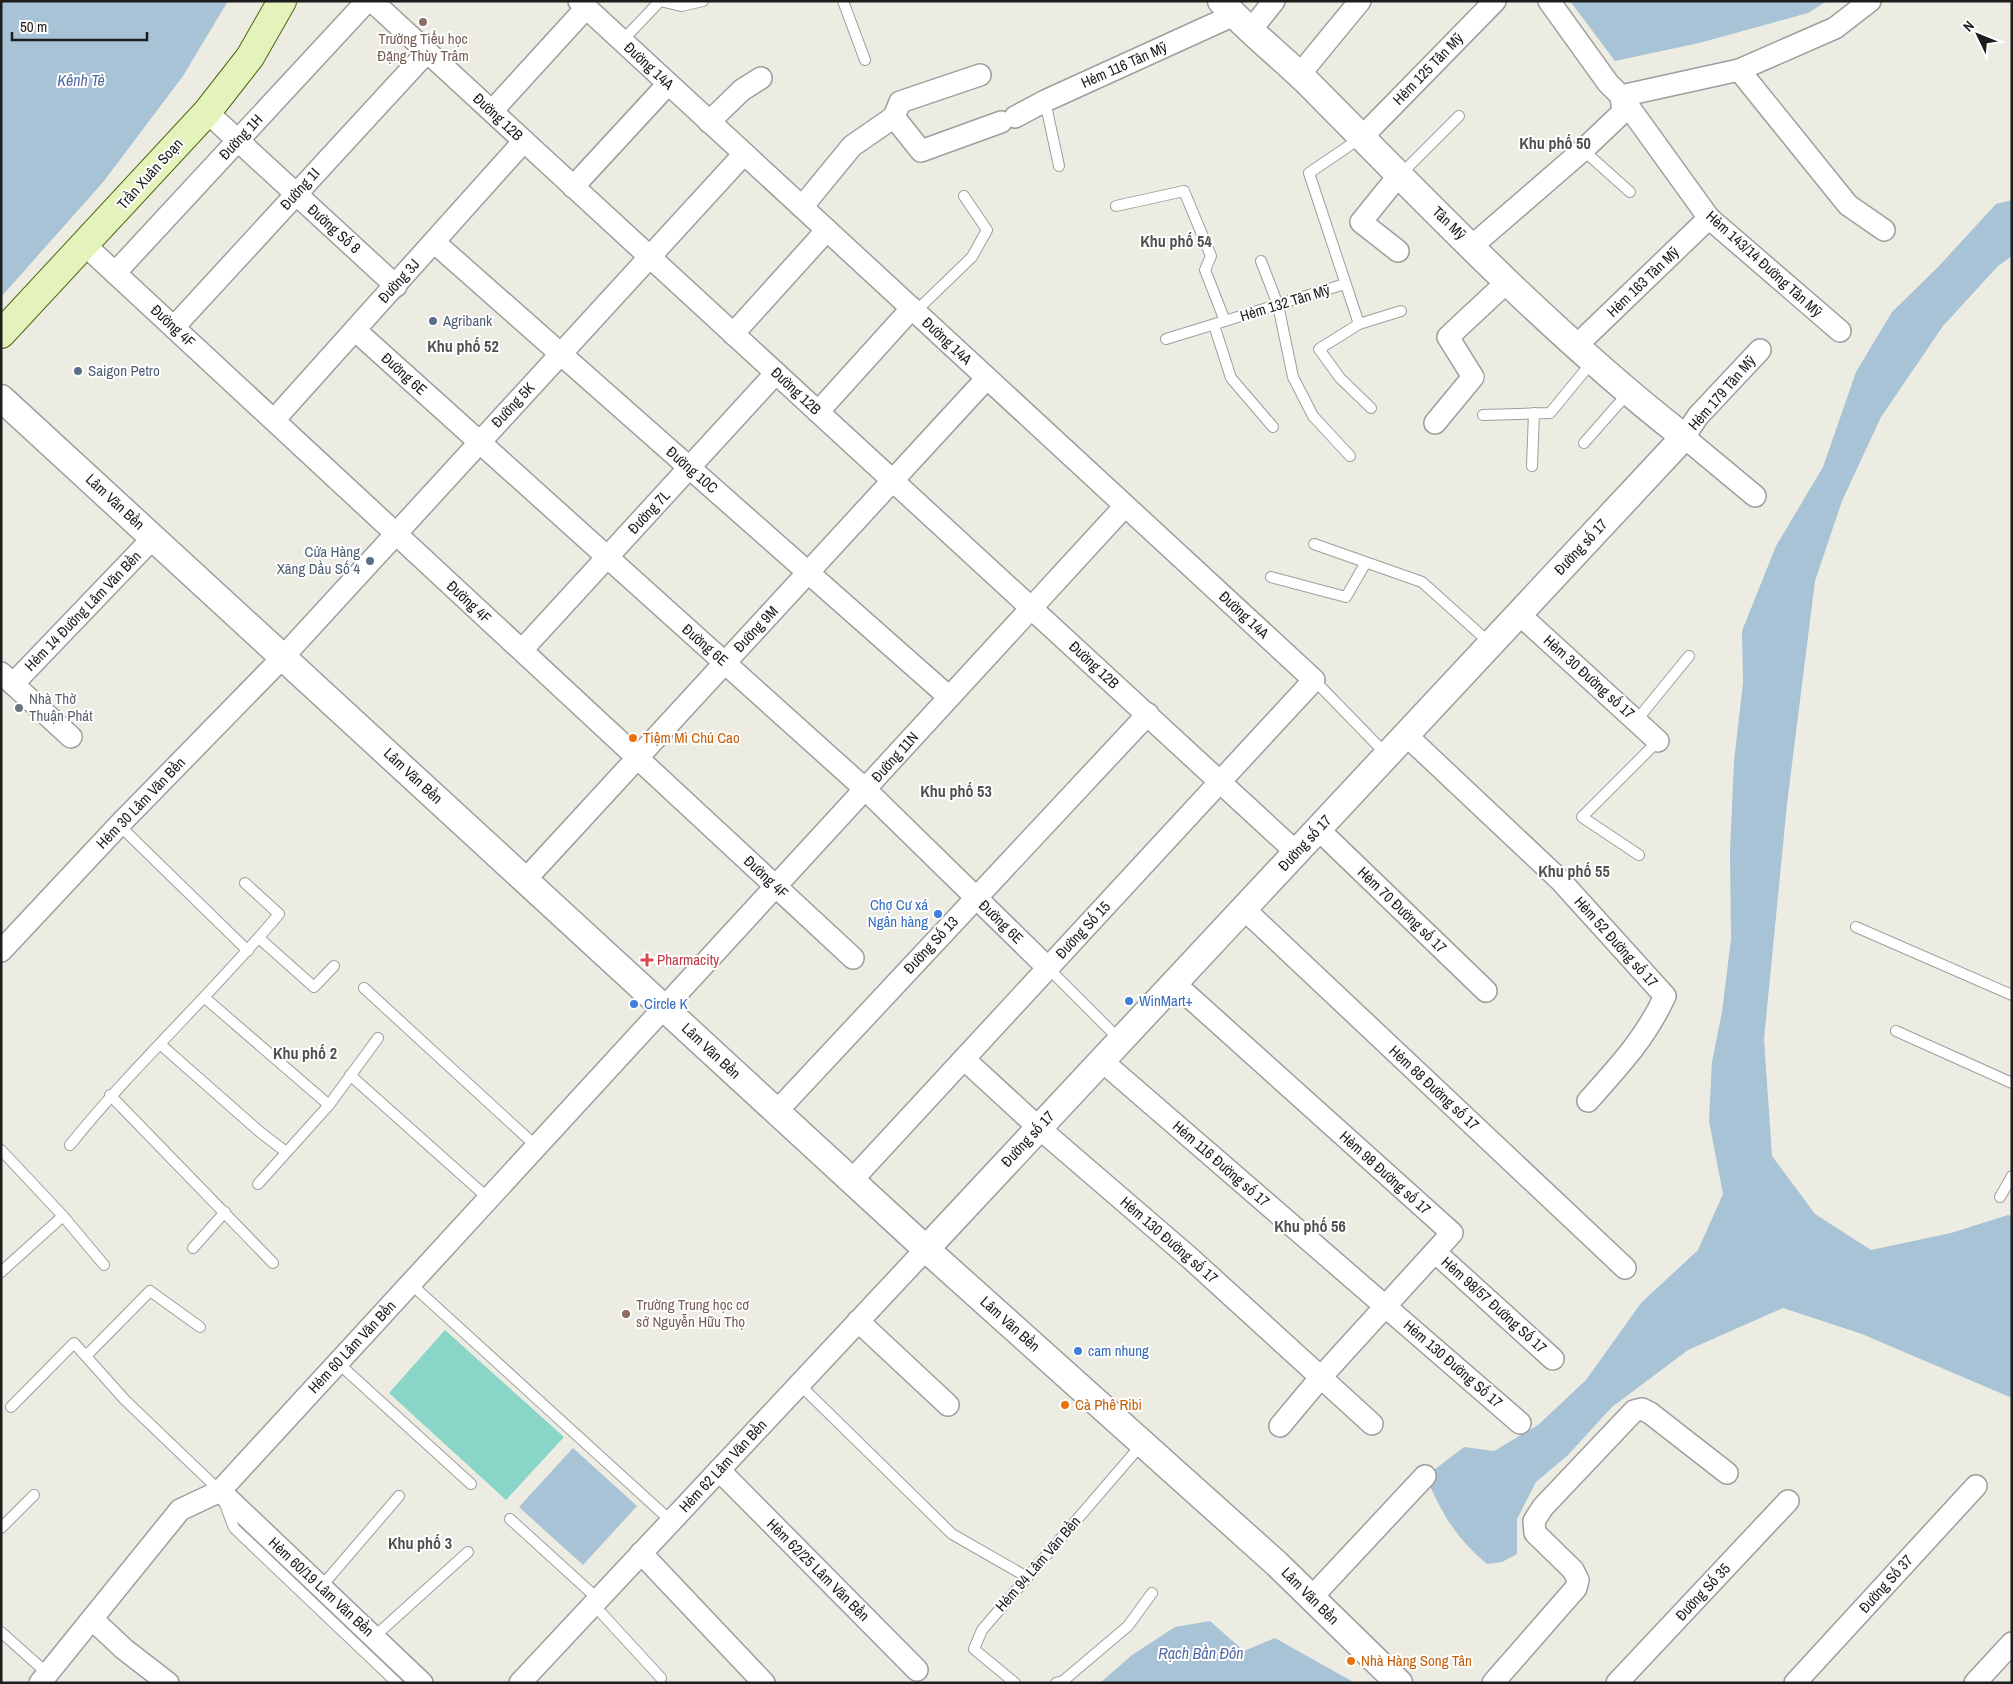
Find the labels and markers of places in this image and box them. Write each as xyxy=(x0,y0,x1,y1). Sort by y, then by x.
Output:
marker: Trường Tiểu học Đặng Thùy Trâm xyxy=(417,16,429,28)
place label: Trường Tiểu học Đặng Thùy Trâm xyxy=(377,28,469,66)
place label: Agribank xyxy=(442,310,493,331)
marker: Agribank xyxy=(427,315,439,327)
place label: Saigon Petro xyxy=(88,360,160,381)
marker: Saigon Petro xyxy=(72,365,84,377)
place label: Cửa Hàng Xăng Dầu Số 4 xyxy=(277,541,360,579)
marker: Cửa Hàng Xăng Dầu Số 4 xyxy=(364,555,376,567)
place label: Nhà Thờ Thuận Phát xyxy=(29,688,93,726)
marker: Nhà Thờ Thuận Phát xyxy=(13,702,25,714)
place label: Tiệm Mì Chú Cao xyxy=(643,727,740,748)
marker: Tiệm Mì Chú Cao xyxy=(627,732,639,744)
place label: Chợ Cư xá Ngân hàng xyxy=(868,894,928,932)
marker: Chợ Cư xá Ngân hàng xyxy=(932,908,944,920)
place label: Pharmacity xyxy=(657,949,720,970)
marker: Pharmacity xyxy=(641,954,653,966)
place label: WinMart+ xyxy=(1139,990,1193,1011)
place label: Circle K xyxy=(644,993,689,1014)
marker: WinMart+ xyxy=(1123,995,1135,1007)
marker: Circle K xyxy=(628,998,640,1010)
place label: Trường Trung học cơ sở Nguyễn Hữu Thọ xyxy=(636,1294,749,1332)
marker: Trường Trung học cơ sở Nguyễn Hữu Thọ xyxy=(620,1308,632,1320)
place label: cam nhung xyxy=(1088,1340,1149,1361)
marker: cam nhung xyxy=(1072,1345,1084,1357)
place label: Cà Phê Ribi xyxy=(1075,1394,1142,1415)
marker: Cà Phê Ribi xyxy=(1059,1399,1071,1411)
place label: Nhà Hàng Song Tân xyxy=(1361,1650,1472,1671)
marker: Nhà Hàng Song Tân xyxy=(1345,1655,1357,1667)

